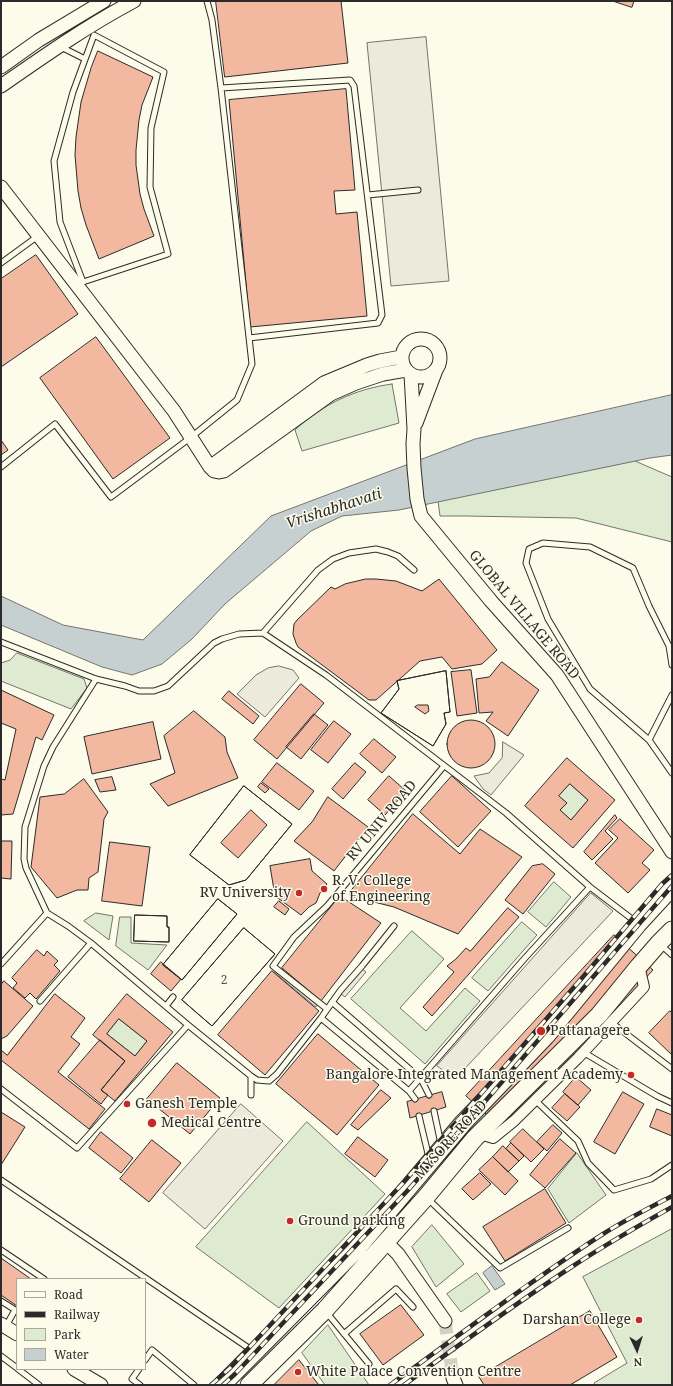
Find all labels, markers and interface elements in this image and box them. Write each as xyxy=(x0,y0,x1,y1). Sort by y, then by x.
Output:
water label: Vrishabhavati xyxy=(284,485,384,533)
street label: GLOBAL VILLAGE ROAD xyxy=(465,547,583,683)
street label: RV UNIV ROAD xyxy=(343,777,421,865)
place label: R. V. College of Engineering xyxy=(332,873,430,906)
marker: R. V. College of Engineering xyxy=(319,884,329,894)
place label: RV University xyxy=(200,885,291,901)
marker: RV University xyxy=(294,888,304,898)
house number: 2 xyxy=(221,974,227,988)
place label: Pattanagere xyxy=(550,1023,630,1039)
marker: Pattanagere xyxy=(535,1025,547,1037)
place label: Bangalore Integrated Management Academy xyxy=(326,1067,623,1083)
marker: Bangalore Integrated Management Academy xyxy=(626,1070,636,1080)
place label: Ganesh Temple xyxy=(135,1096,237,1112)
street label: MYSORE ROAD xyxy=(411,1097,491,1183)
marker: Ganesh Temple xyxy=(122,1099,132,1109)
place label: Medical Centre xyxy=(161,1115,262,1131)
marker: Medical Centre xyxy=(146,1117,158,1129)
place label: Ground parking xyxy=(298,1213,405,1229)
marker: Ground parking xyxy=(285,1216,295,1226)
legend xyxy=(16,1278,146,1370)
text: Road xyxy=(54,1286,83,1303)
text: Railway xyxy=(54,1306,100,1323)
place label: Darshan College xyxy=(523,1312,631,1328)
marker: Darshan College xyxy=(634,1315,644,1325)
text: Park xyxy=(54,1326,81,1343)
north arrow xyxy=(617,1330,657,1370)
text: Water xyxy=(54,1346,89,1363)
text: N xyxy=(633,1355,643,1370)
place label: White Palace Convention Centre xyxy=(306,1364,521,1380)
marker: White Palace Convention Centre xyxy=(293,1367,303,1377)

